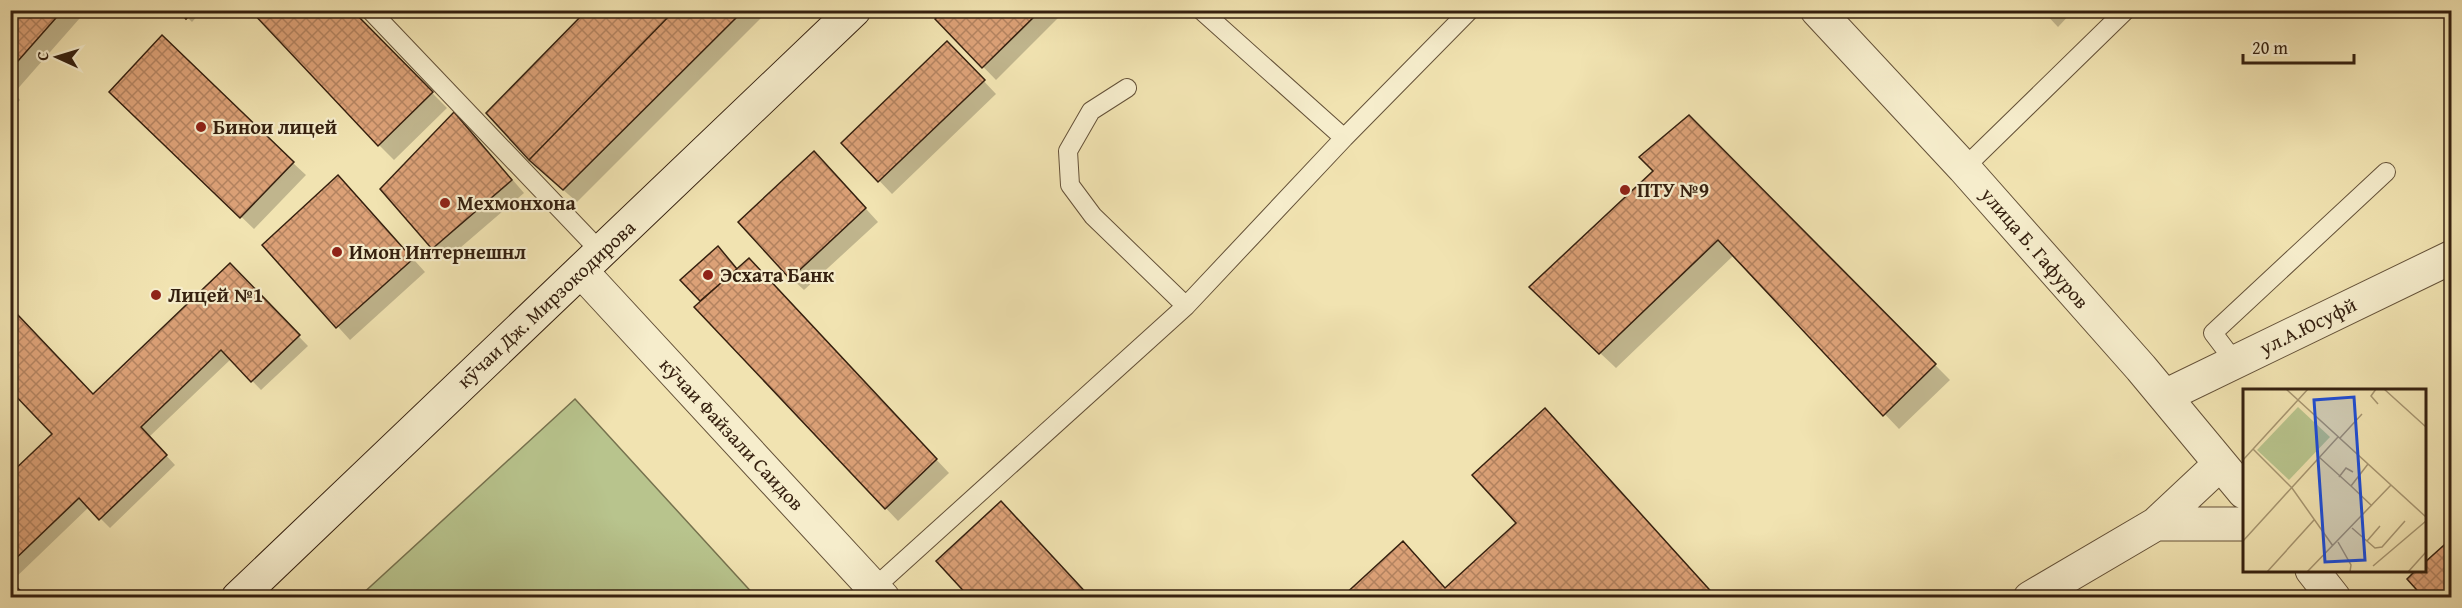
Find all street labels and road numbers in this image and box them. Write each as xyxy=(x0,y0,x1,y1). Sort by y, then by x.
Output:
street label: улица Б. Гафуров xyxy=(1974,180,2096,315)
street label: кӯчаи Дж. Мирзокодирова xyxy=(450,213,642,394)
street label: ул.А.Юсуфй xyxy=(2254,290,2361,362)
street label: кӯчаи Файзали Саидов xyxy=(653,351,811,517)

